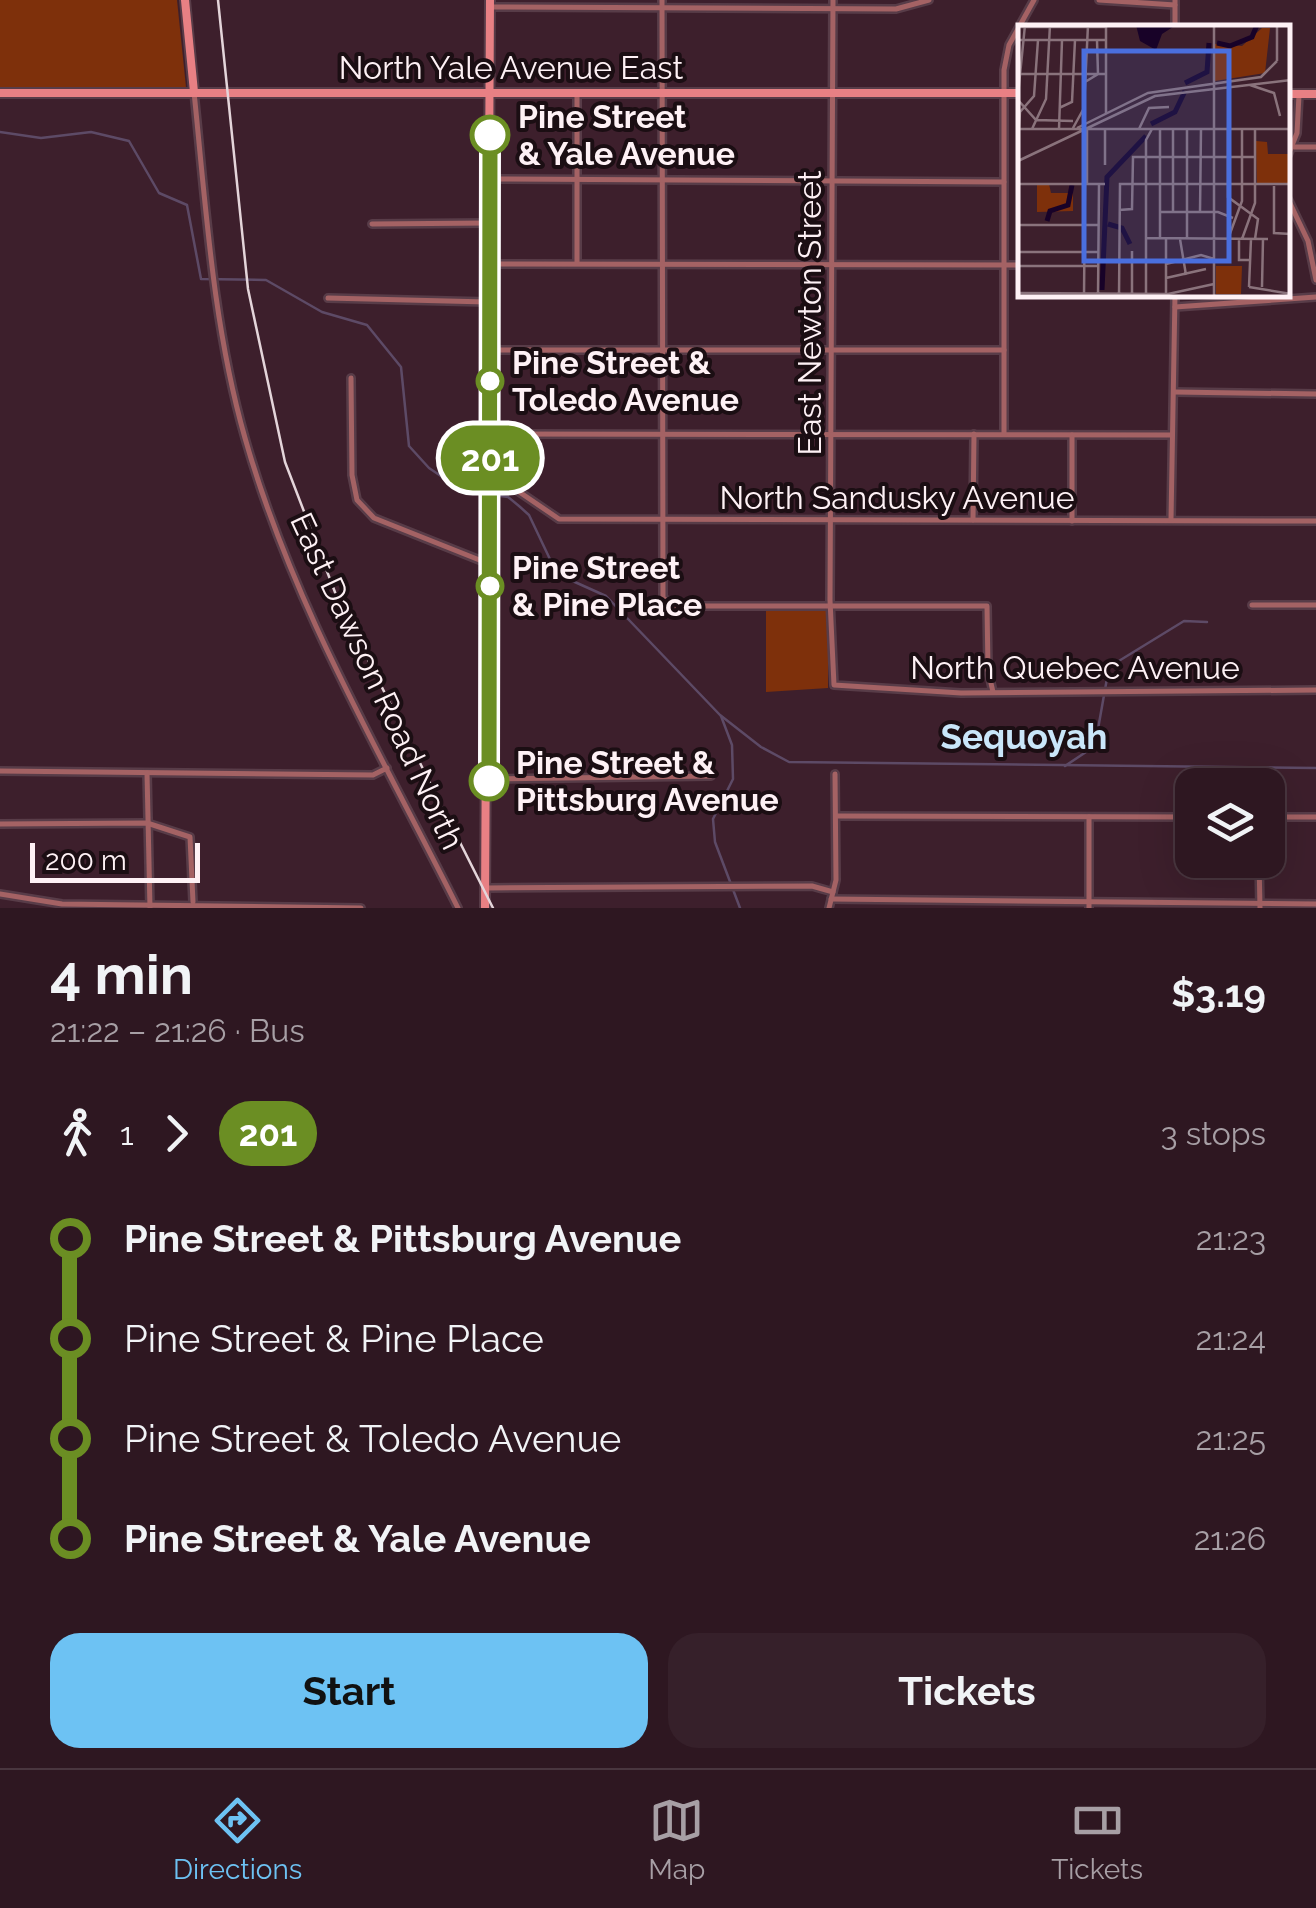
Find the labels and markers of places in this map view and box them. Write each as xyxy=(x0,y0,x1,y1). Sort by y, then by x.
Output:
place label: Pine Street & Yale Avenue xyxy=(518,98,735,172)
marker: Pine Street & Yale Avenue xyxy=(471,116,509,154)
place label: Pine Street & Toledo Avenue xyxy=(512,344,739,418)
marker: Pine Street & Toledo Avenue xyxy=(477,368,503,394)
place label: Pine Street & Pine Place xyxy=(512,549,702,623)
marker: Pine Street & Pine Place xyxy=(477,573,503,599)
place label: Pine Street & Pittsburg Avenue xyxy=(516,744,779,818)
marker: Pine Street & Pittsburg Avenue xyxy=(470,762,508,800)

